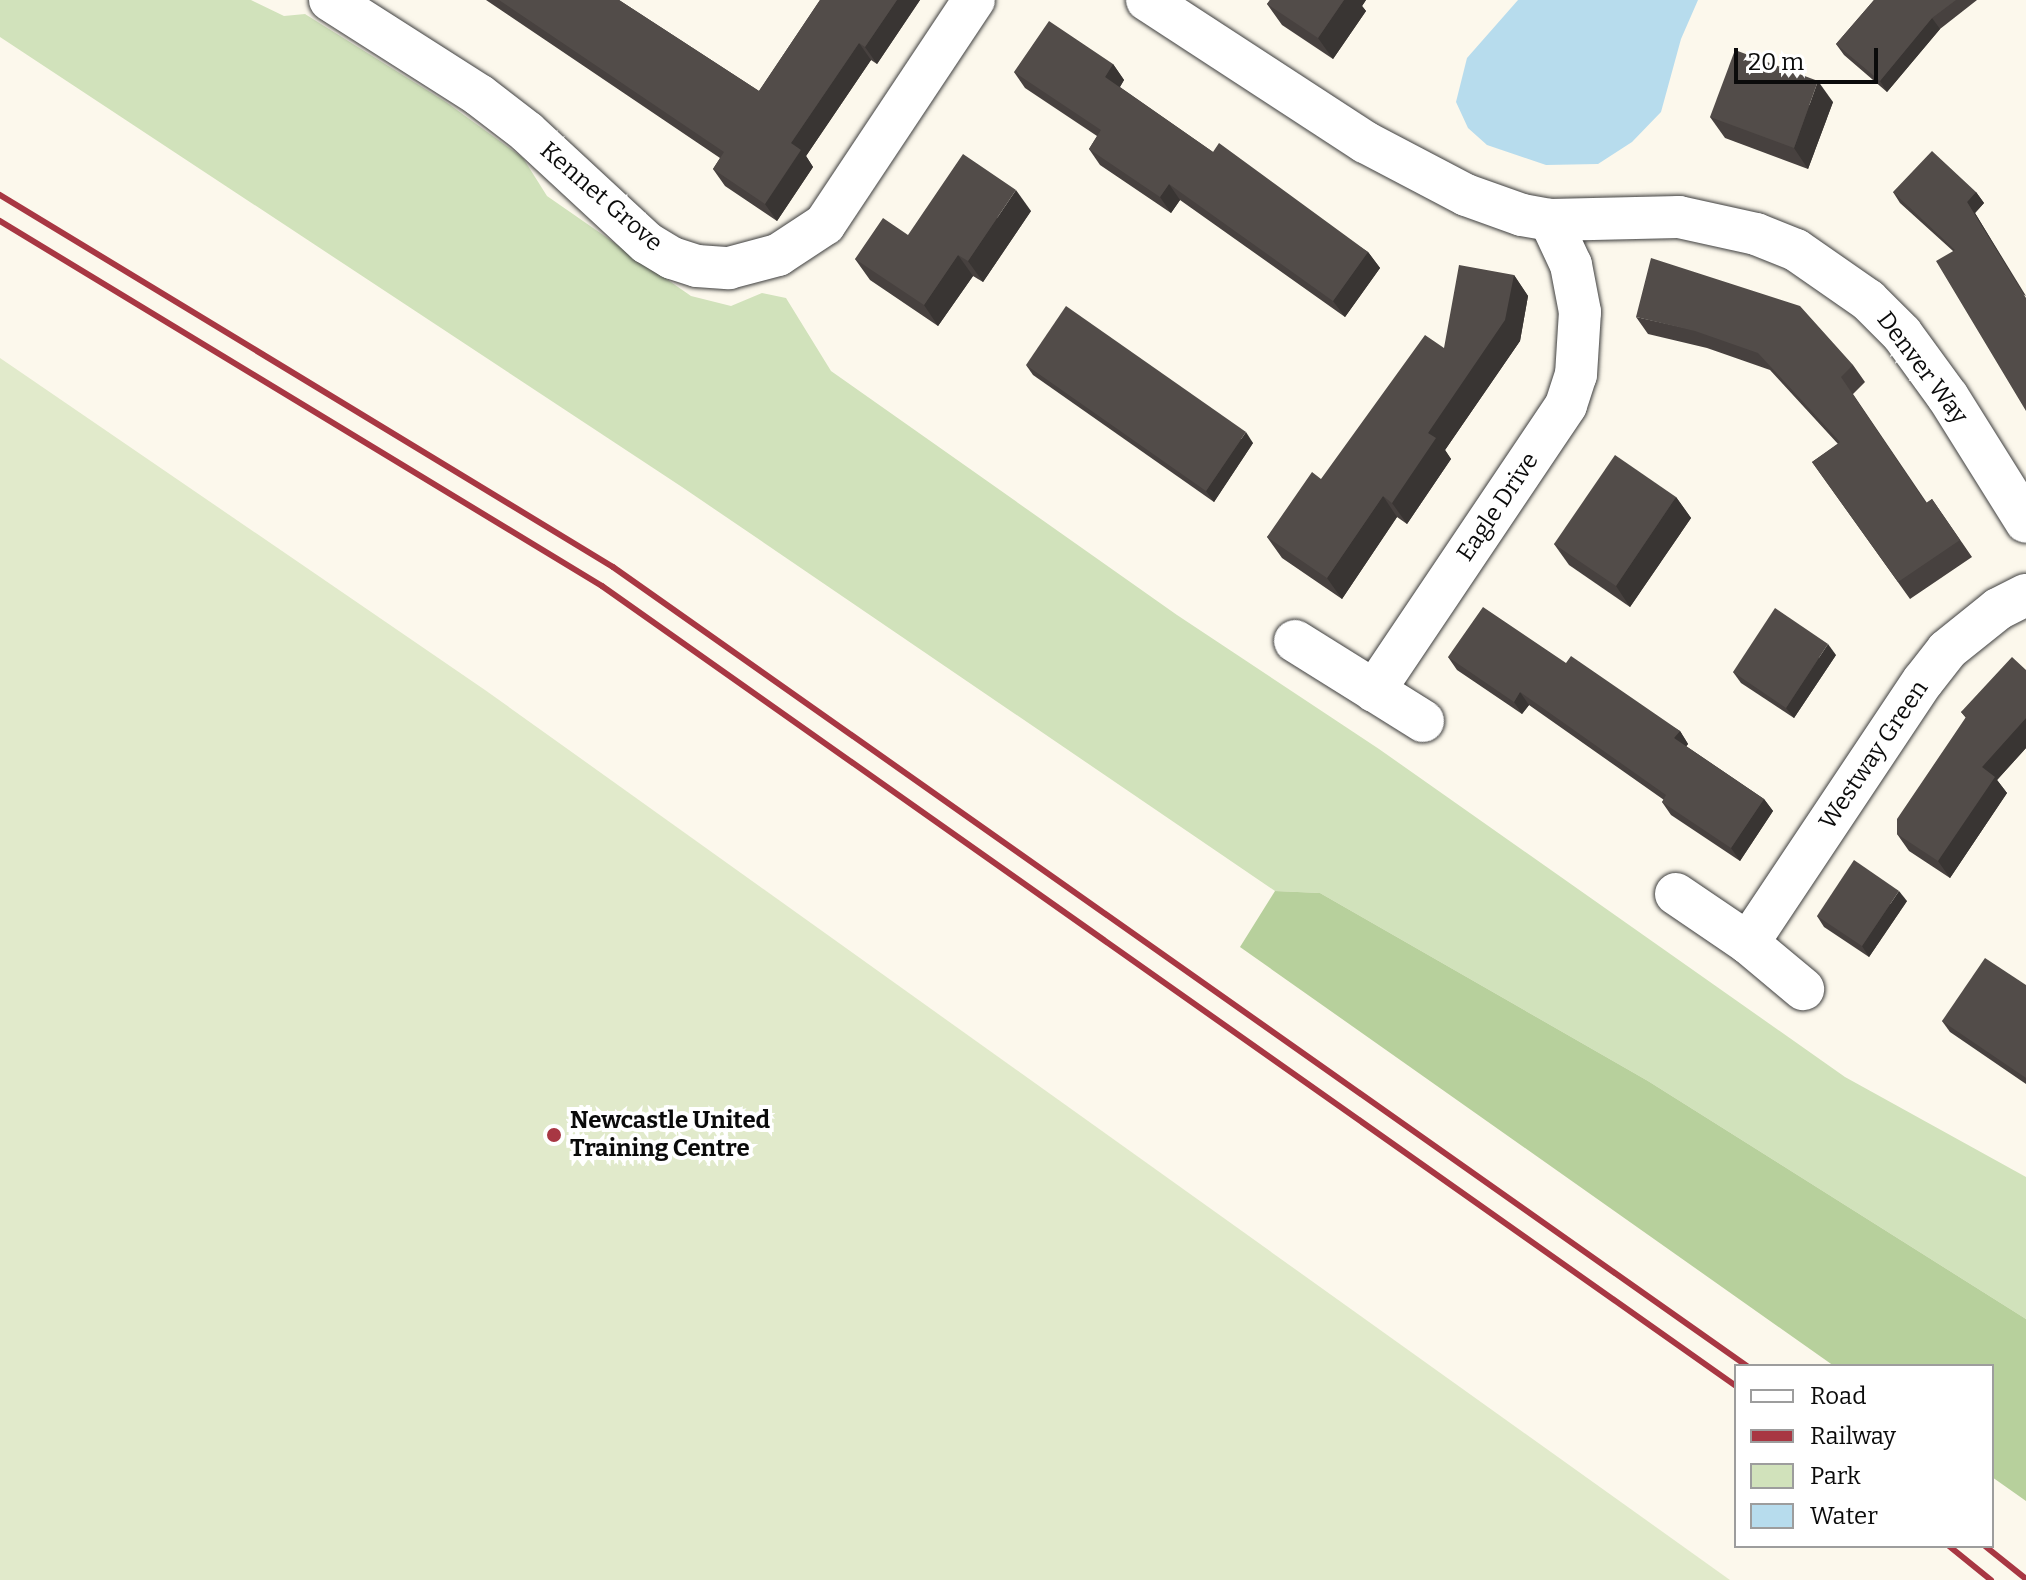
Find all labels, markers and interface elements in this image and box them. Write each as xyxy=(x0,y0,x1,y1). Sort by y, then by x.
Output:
scale bar xyxy=(1738,32,1882,82)
text: 20 m xyxy=(1748,48,1804,76)
street label: Kennet Grove xyxy=(534,136,668,258)
street label: Denver Way xyxy=(1870,306,1974,430)
street label: Eagle Drive xyxy=(1451,447,1545,567)
street label: Westway Green xyxy=(1813,675,1935,835)
place label: Newcastle United Training Centre xyxy=(570,1107,770,1163)
marker: Newcastle United Training Centre xyxy=(545,1126,563,1144)
legend xyxy=(1734,1364,1994,1548)
text: Road xyxy=(1810,1382,1866,1410)
text: Railway xyxy=(1810,1422,1896,1450)
text: Park xyxy=(1810,1462,1861,1490)
text: Water xyxy=(1810,1502,1878,1530)

